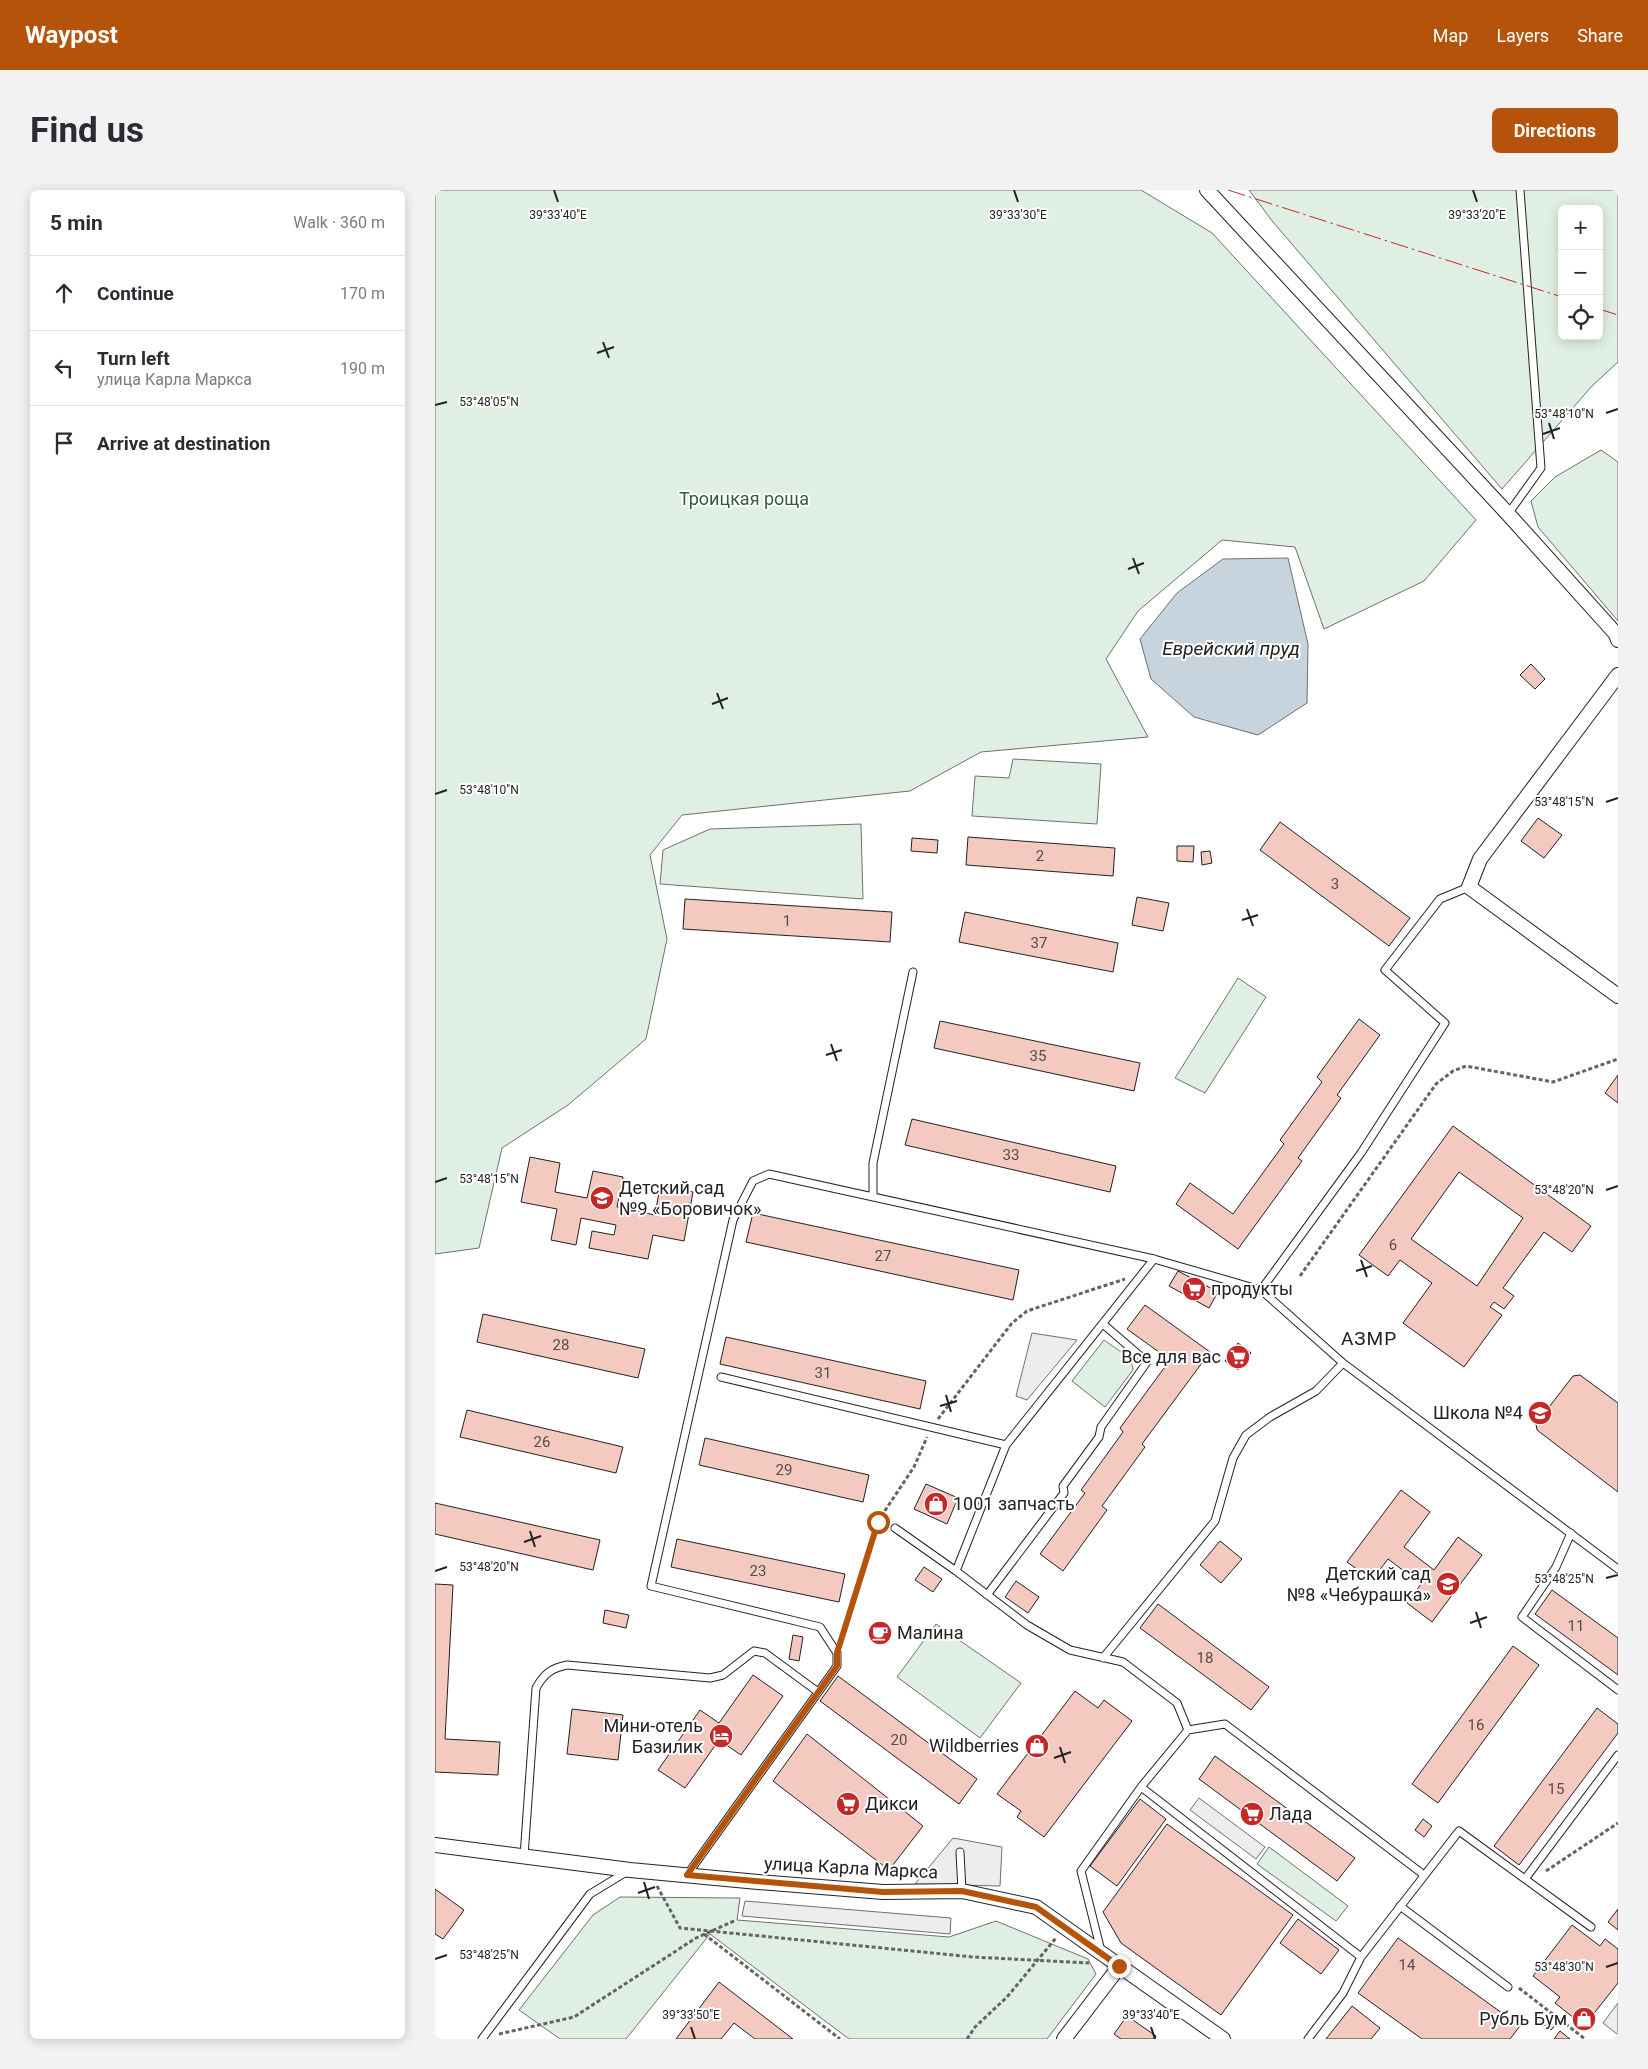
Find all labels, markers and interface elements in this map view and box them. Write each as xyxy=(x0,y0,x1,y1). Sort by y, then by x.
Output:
text: Waypost xyxy=(25,21,118,49)
text: Map xyxy=(1433,25,1468,46)
text: Layers xyxy=(1496,25,1549,46)
text: Share xyxy=(1577,25,1623,46)
button: Directions xyxy=(1492,108,1618,153)
text: Find us xyxy=(30,110,144,151)
map controls xyxy=(1558,205,1603,340)
button: + xyxy=(1558,205,1603,250)
text: 39°33'40"E xyxy=(529,208,587,222)
text: 39°33'30"E xyxy=(989,208,1047,222)
text: 39°33'20"E xyxy=(1448,208,1506,222)
text: 5 min xyxy=(50,211,103,235)
text: Walk · 360 m xyxy=(293,213,385,232)
button: − xyxy=(1558,250,1603,295)
icon: ahead xyxy=(50,279,78,307)
text: Continue xyxy=(97,282,174,305)
text: 170 m xyxy=(340,284,385,303)
button: locate xyxy=(1558,295,1603,340)
text: Turn left xyxy=(97,347,170,370)
icon: left xyxy=(50,354,78,382)
text: 190 m xyxy=(340,359,385,378)
text: улица Карла Маркса xyxy=(97,370,252,389)
text: 53°48'05"N xyxy=(459,395,519,409)
text: 53°48'10"N xyxy=(1534,407,1594,421)
icon: arrive xyxy=(50,429,78,457)
text: Arrive at destination xyxy=(97,432,270,455)
park label: Троицкая роща xyxy=(679,488,809,509)
water label: Еврейский пруд xyxy=(1162,637,1300,660)
text: 53°48'10"N xyxy=(459,783,519,797)
text: 53°48'15"N xyxy=(1534,795,1594,809)
house number: 2 xyxy=(1036,847,1044,865)
house number: 3 xyxy=(1331,875,1339,893)
house number: 1 xyxy=(783,912,791,930)
house number: 37 xyxy=(1031,934,1047,952)
house number: 35 xyxy=(1030,1047,1046,1065)
house number: 33 xyxy=(1003,1146,1019,1164)
text: 53°48'15"N xyxy=(459,1172,519,1186)
place label: Детский сад №9 «Боровичок» xyxy=(619,1177,761,1219)
text: 53°48'20"N xyxy=(1534,1183,1594,1197)
school or university icon: Детский сад №9 «Боровичок» xyxy=(589,1185,615,1211)
house number: 6 xyxy=(1389,1236,1397,1254)
house number: 27 xyxy=(875,1247,891,1265)
supermarket icon: продукты xyxy=(1181,1276,1207,1302)
place label: продукты xyxy=(1211,1278,1293,1299)
district label: АЗМР xyxy=(1341,1327,1397,1350)
house number: 28 xyxy=(553,1336,569,1354)
supermarket icon: Все для вас xyxy=(1225,1344,1251,1370)
place label: Все для вас xyxy=(1121,1346,1221,1367)
house number: 31 xyxy=(815,1364,831,1382)
school or university icon: Школа №4 xyxy=(1527,1400,1553,1426)
place label: Школа №4 xyxy=(1433,1402,1523,1423)
house number: 26 xyxy=(534,1433,550,1451)
house number: 29 xyxy=(776,1461,792,1479)
shop icon: 1001 запчасть xyxy=(923,1491,949,1517)
place label: 1001 запчасть xyxy=(953,1493,1075,1514)
route start xyxy=(867,1511,890,1534)
text: 53°48'20"N xyxy=(459,1560,519,1574)
house number: 23 xyxy=(750,1562,766,1580)
place label: Детский сад №8 «Чебурашка» xyxy=(1287,1563,1431,1605)
school or university icon: Детский сад №8 «Чебурашка» xyxy=(1435,1571,1461,1597)
text: 53°48'25"N xyxy=(1534,1572,1594,1586)
house number: 11 xyxy=(1568,1617,1584,1635)
cafe icon: Малина xyxy=(867,1620,893,1646)
place label: Малина xyxy=(897,1622,963,1643)
house number: 18 xyxy=(1197,1649,1213,1667)
place label: Мини-отель Базилик xyxy=(603,1715,703,1757)
house number: 16 xyxy=(1468,1716,1484,1734)
hotel icon: Мини-отель Базилик xyxy=(708,1723,734,1749)
house number: 20 xyxy=(891,1731,907,1749)
shop icon: Wildberries xyxy=(1024,1733,1050,1759)
place label: Wildberries xyxy=(929,1735,1019,1756)
house number: 15 xyxy=(1548,1780,1564,1798)
supermarket icon: Дикси xyxy=(835,1791,861,1817)
place label: Дикси xyxy=(865,1793,918,1814)
supermarket icon: Лада xyxy=(1239,1801,1265,1827)
place label: Лада xyxy=(1269,1803,1312,1824)
street label: улица Карла Маркса xyxy=(763,1852,939,1883)
text: 53°48'25"N xyxy=(459,1948,519,1962)
route end xyxy=(1108,1955,1131,1978)
house number: 14 xyxy=(1399,1956,1416,1974)
text: 53°48'30"N xyxy=(1534,1960,1594,1974)
shop icon: Рубль Бум xyxy=(1571,2006,1597,2032)
text: 39°33'50"E xyxy=(662,2008,720,2022)
text: 39°33'40"E xyxy=(1122,2008,1180,2022)
place label: Рубль Бум xyxy=(1479,2008,1567,2029)

